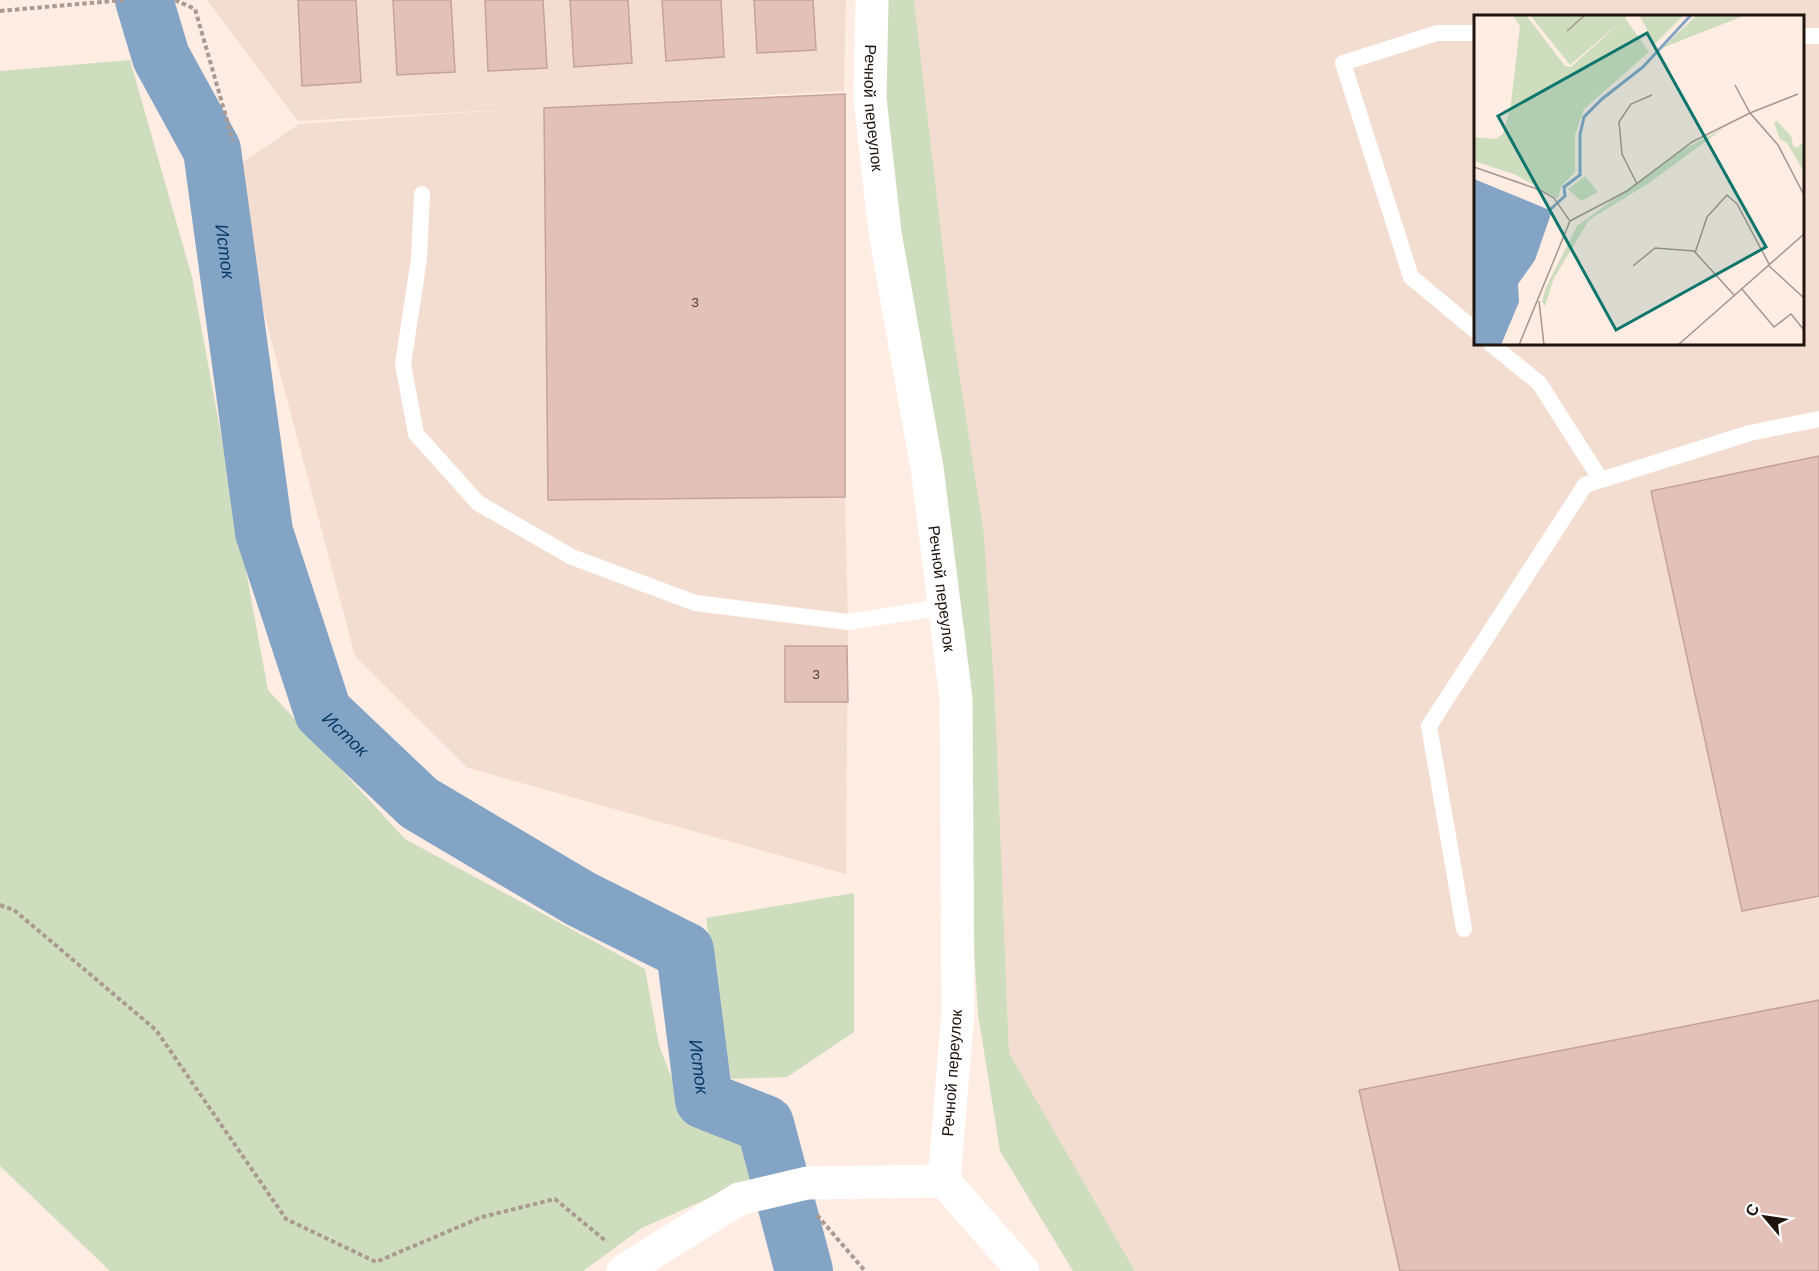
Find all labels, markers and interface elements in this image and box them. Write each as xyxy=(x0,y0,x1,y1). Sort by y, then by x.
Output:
inset map xyxy=(1474,15,1804,345)
street label: Речной переулок xyxy=(860,44,888,173)
water label: Исток xyxy=(212,223,240,282)
house number: 3 xyxy=(691,294,699,310)
street label: Речной переулок xyxy=(925,524,960,654)
house number: 3 xyxy=(812,666,820,682)
water label: Исток xyxy=(319,707,374,761)
street label: Речной переулок xyxy=(938,1008,966,1137)
water label: Исток xyxy=(686,1038,714,1097)
north arrow xyxy=(1735,1187,1795,1247)
text: С xyxy=(1741,1200,1764,1220)

